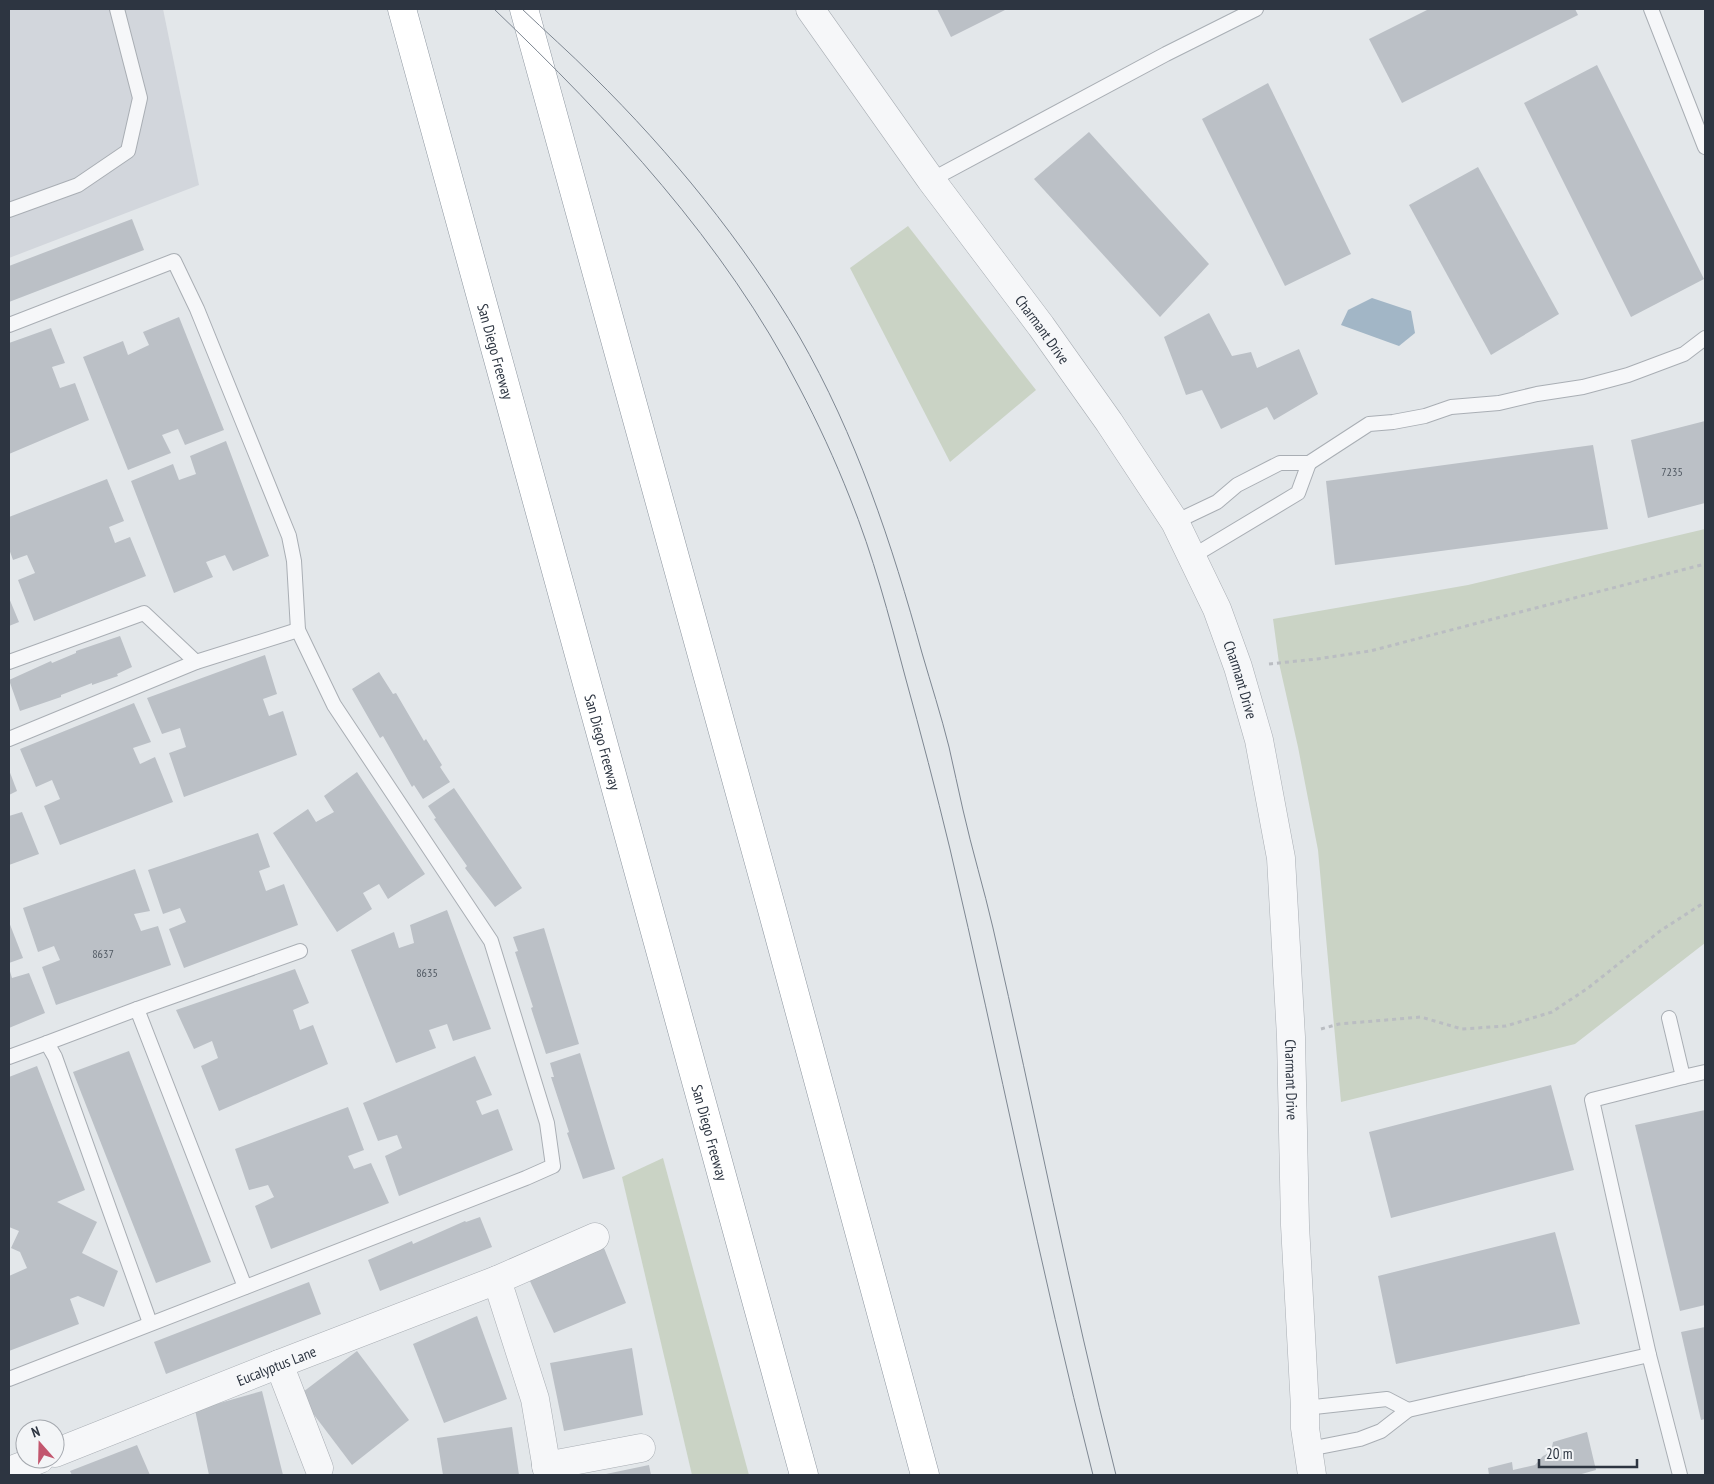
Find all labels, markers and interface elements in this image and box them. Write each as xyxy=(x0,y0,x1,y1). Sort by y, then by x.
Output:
street label: Charmant Drive xyxy=(1011,291,1074,367)
street label: San Diego Freeway xyxy=(474,301,518,402)
house number: 7235 xyxy=(1661,464,1683,479)
street label: Charmant Drive xyxy=(1220,638,1262,721)
street label: San Diego Freeway xyxy=(581,692,625,792)
house number: 8637 xyxy=(92,946,114,961)
house number: 8635 xyxy=(416,965,438,980)
street label: Charmant Drive xyxy=(1282,1039,1302,1120)
street label: San Diego Freeway xyxy=(688,1082,732,1183)
street label: Eucalyptus Lane xyxy=(234,1341,319,1389)
north arrow xyxy=(15,1419,65,1469)
text: N xyxy=(29,1422,42,1442)
scale bar xyxy=(1539,1436,1636,1468)
text: 20 m xyxy=(1546,1444,1572,1463)

